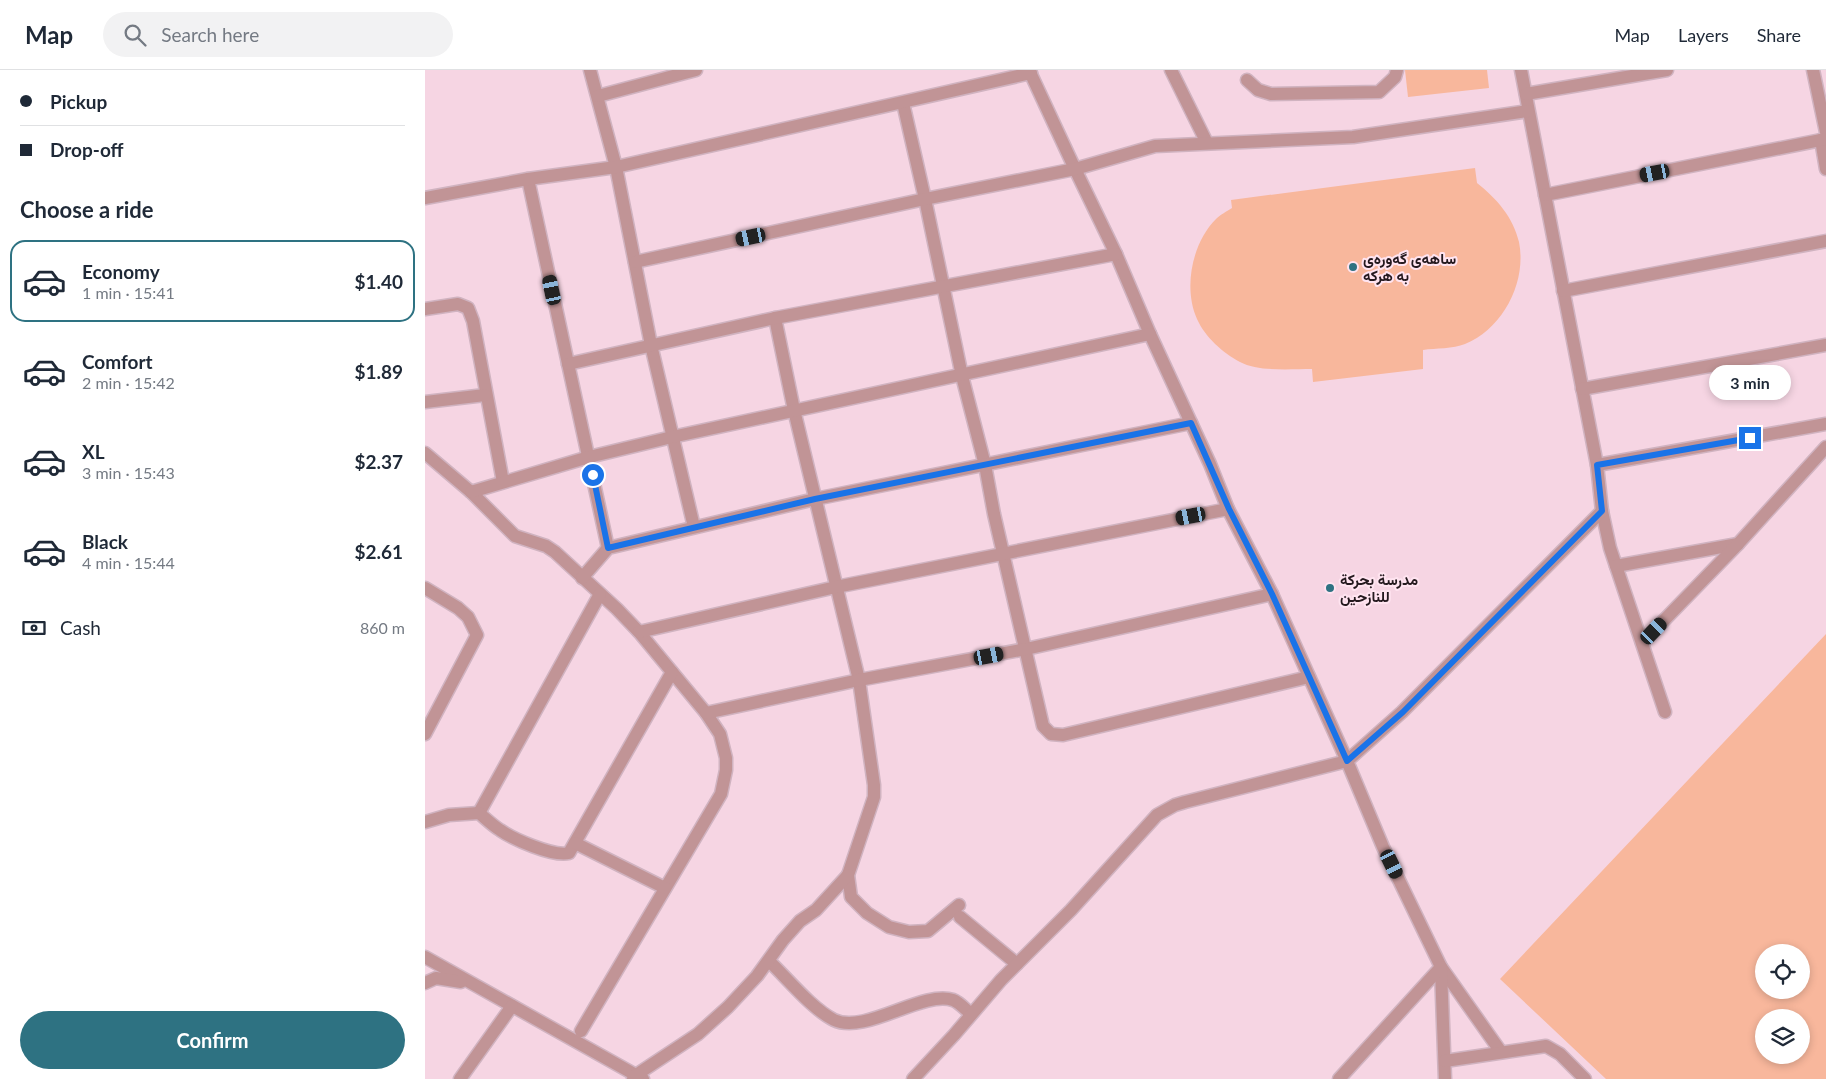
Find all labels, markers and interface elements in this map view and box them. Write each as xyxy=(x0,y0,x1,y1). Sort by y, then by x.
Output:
search box xyxy=(103,12,453,57)
text: Map xyxy=(25,20,73,49)
icon: search xyxy=(121,21,149,49)
text: Search here xyxy=(161,23,259,46)
text: Map xyxy=(1614,24,1650,46)
text: Layers xyxy=(1678,24,1729,46)
text: Share xyxy=(1757,24,1801,46)
text: Pickup xyxy=(50,90,107,113)
text: Drop-off xyxy=(50,138,124,161)
car xyxy=(1638,163,1671,183)
text: Choose a ride xyxy=(20,196,154,223)
car xyxy=(734,227,767,247)
place label: ساهه‌ی گه‌وره‌ی به هركه‌ xyxy=(1363,249,1456,285)
icon: car xyxy=(22,259,67,304)
text: Economy xyxy=(82,260,160,283)
marker: ساهه‌ی گه‌وره‌ی به هركه‌ xyxy=(1347,261,1359,273)
text: $1.40 xyxy=(354,270,403,293)
car xyxy=(541,274,562,306)
text: 1 min · 15:41 xyxy=(82,283,175,302)
icon: car xyxy=(22,349,67,394)
text: Comfort xyxy=(82,350,153,373)
text: $1.89 xyxy=(354,360,403,383)
callout: 3 min xyxy=(1709,366,1791,400)
text: 2 min · 15:42 xyxy=(82,373,175,392)
text: 3 min xyxy=(1730,373,1770,392)
route end xyxy=(1739,427,1761,449)
icon: car xyxy=(22,439,67,484)
text: XL xyxy=(82,440,105,463)
text: $2.37 xyxy=(354,450,403,473)
text: 3 min · 15:43 xyxy=(82,463,175,482)
route start xyxy=(582,464,604,486)
car xyxy=(1174,506,1207,526)
icon: car xyxy=(22,529,67,574)
text: Black xyxy=(82,530,128,553)
text: $2.61 xyxy=(354,540,403,563)
text: 4 min · 15:44 xyxy=(82,553,175,572)
place label: مدرسة بحركة للنازحين xyxy=(1340,570,1418,606)
marker: مدرسة بحركة للنازحين xyxy=(1324,582,1336,594)
icon: cash xyxy=(20,614,48,642)
car xyxy=(1638,615,1669,647)
text: Cash xyxy=(60,616,101,639)
text: 860 m xyxy=(360,618,405,637)
car xyxy=(972,646,1005,666)
car xyxy=(1378,847,1405,881)
map controls xyxy=(1755,944,1810,1064)
button: locate xyxy=(1755,944,1810,999)
button: layers xyxy=(1755,1009,1810,1064)
button: Confirm xyxy=(20,1011,405,1069)

